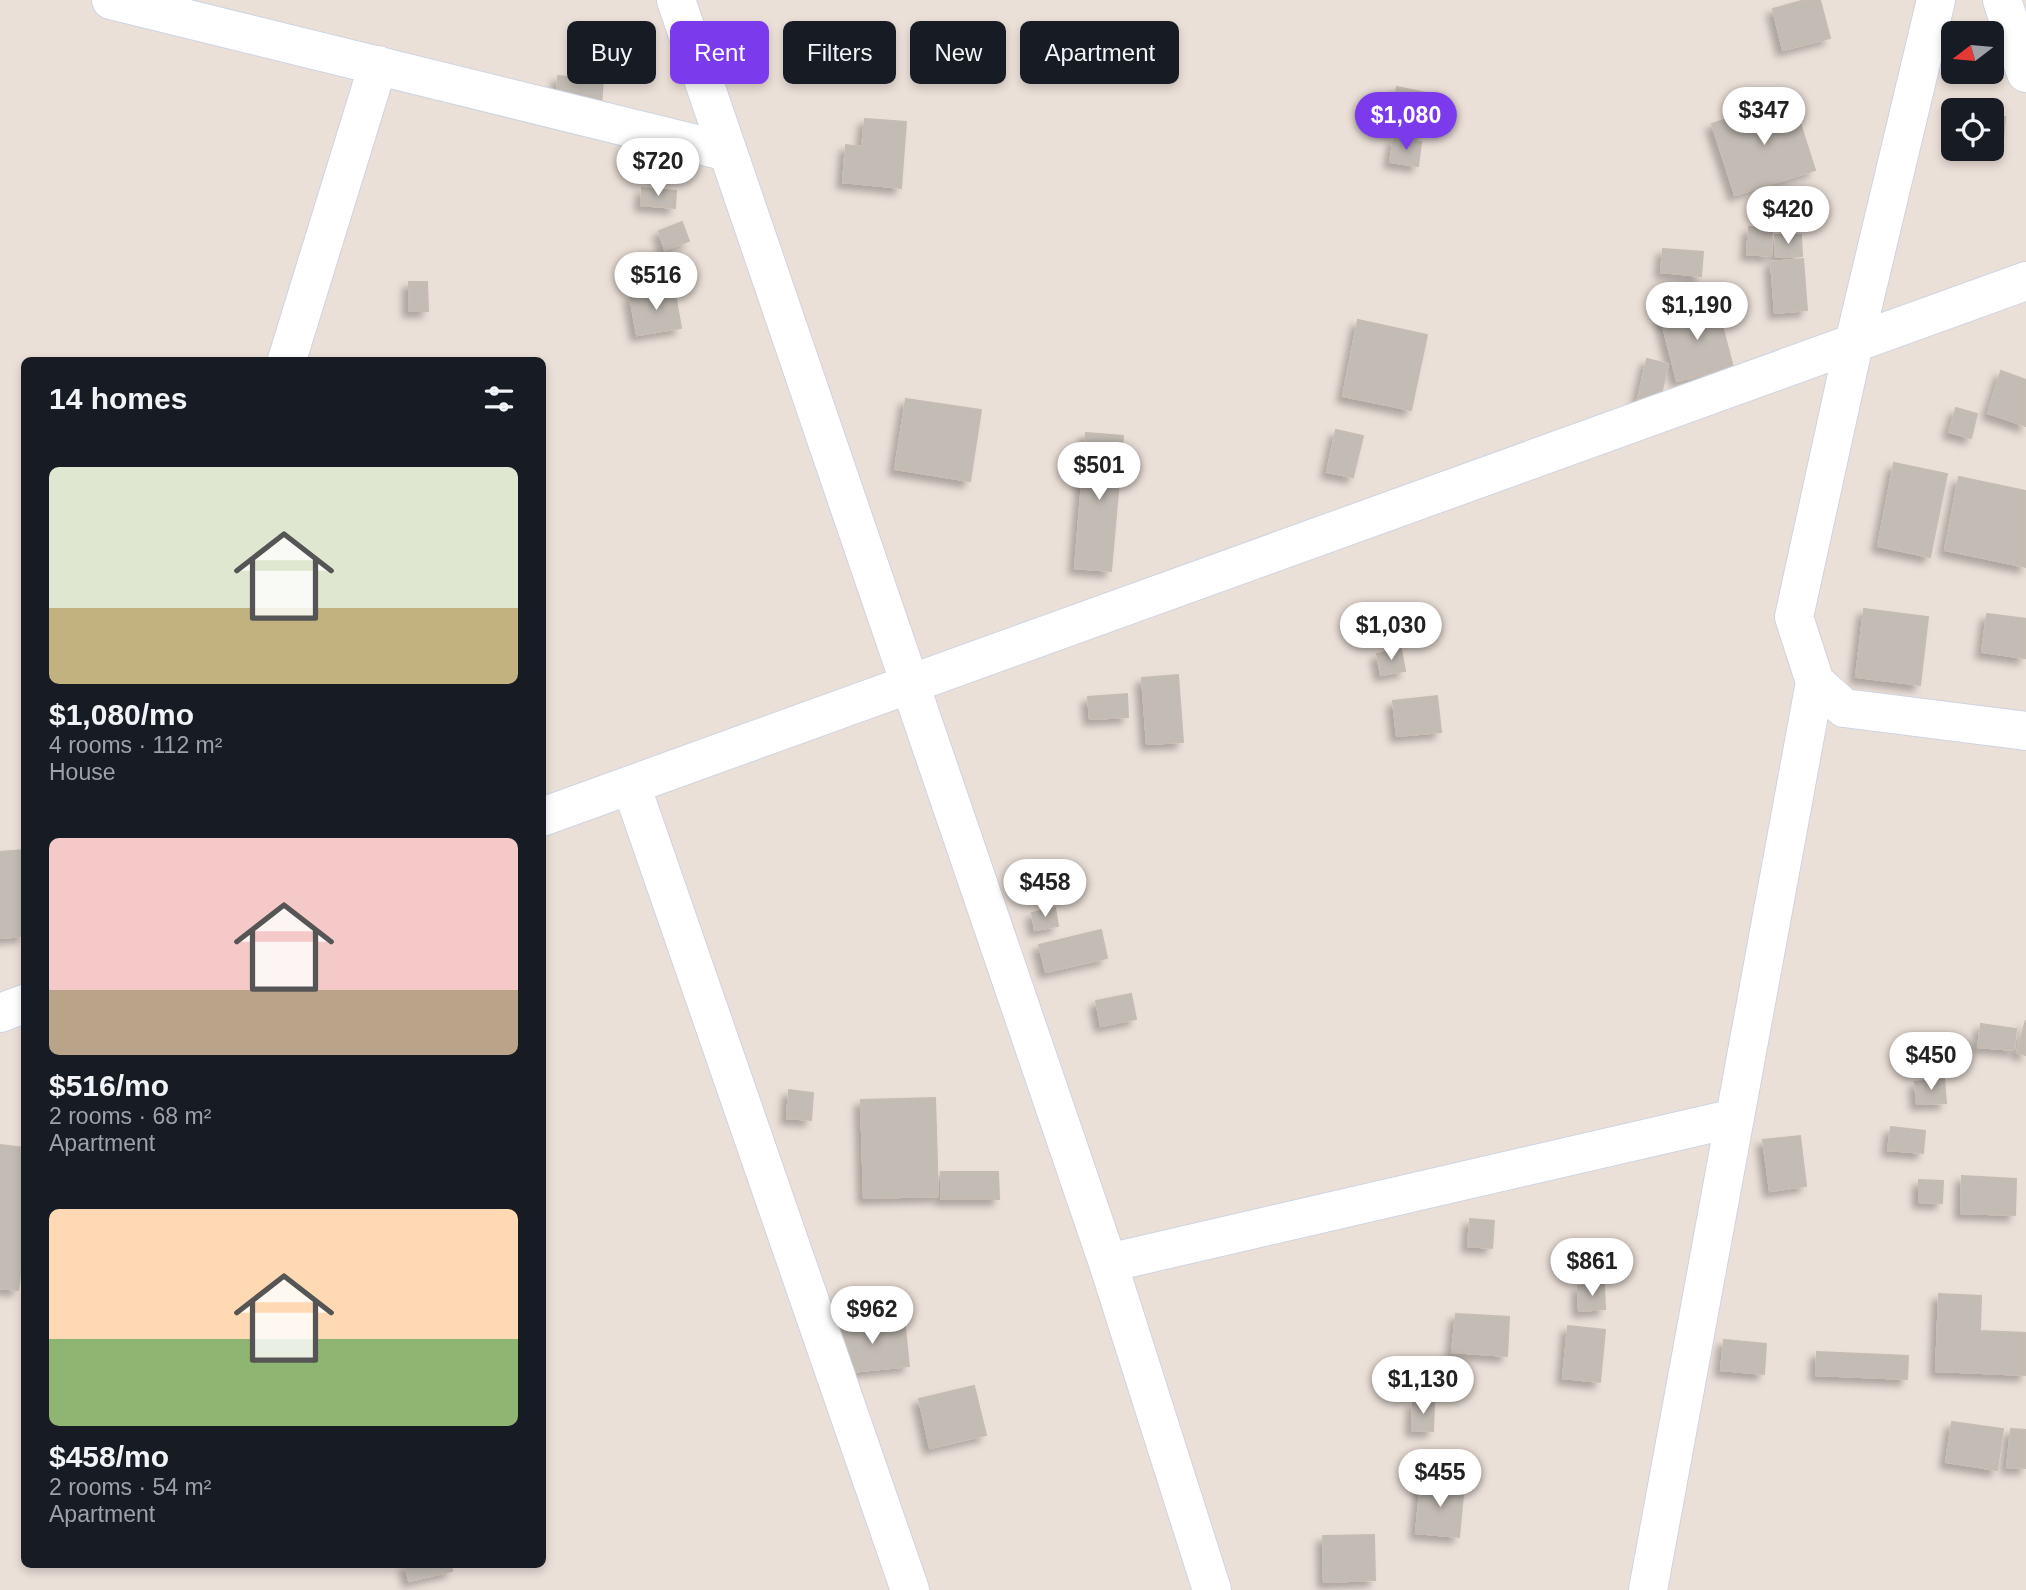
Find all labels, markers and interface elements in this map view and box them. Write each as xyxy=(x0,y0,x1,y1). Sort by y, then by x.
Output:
chip: Buy xyxy=(567,21,656,84)
chip: Rent xyxy=(670,21,769,84)
chip: Filters xyxy=(783,21,896,84)
chip: New xyxy=(910,21,1006,84)
chip: Apartment xyxy=(1020,21,1179,84)
north arrow xyxy=(1941,21,2004,84)
map controls xyxy=(1941,21,2004,161)
pin: $347 xyxy=(1723,88,1805,147)
pin: $1,080 xyxy=(1349,92,1463,152)
text: $347 xyxy=(1738,97,1790,123)
button: locate xyxy=(1941,98,2004,161)
text: $1,080 xyxy=(1371,102,1441,128)
pin: $720 xyxy=(617,138,699,198)
text: $720 xyxy=(632,148,684,174)
pin: $420 xyxy=(1747,187,1829,246)
text: $420 xyxy=(1762,196,1814,222)
pin: $516 xyxy=(615,252,697,312)
text: $516 xyxy=(630,262,682,288)
pin: $1,190 xyxy=(1640,282,1754,342)
text: $1,190 xyxy=(1662,292,1732,318)
icon: filters xyxy=(480,380,518,418)
text: 14 homes xyxy=(49,382,187,415)
pin: $501 xyxy=(1058,442,1140,502)
text: $501 xyxy=(1073,452,1125,478)
icon: home xyxy=(221,513,347,639)
pin: $1,030 xyxy=(1334,602,1448,662)
text: $1,030 xyxy=(1356,612,1426,638)
text: $1,080/mo xyxy=(49,698,194,731)
text: 4 rooms · 112 m² xyxy=(49,732,222,758)
text: House xyxy=(49,759,115,785)
pin: $458 xyxy=(1004,860,1086,919)
text: $458 xyxy=(1019,869,1071,895)
icon: home xyxy=(221,884,347,1010)
pin: $450 xyxy=(1890,1032,1972,1092)
text: $450 xyxy=(1905,1042,1957,1068)
text: $516/mo xyxy=(49,1069,169,1102)
text: 2 rooms · 68 m² xyxy=(49,1103,211,1129)
text: Apartment xyxy=(49,1130,155,1156)
pin: $861 xyxy=(1551,1238,1633,1298)
text: $861 xyxy=(1566,1248,1618,1274)
icon: home xyxy=(221,1255,347,1381)
pin: $962 xyxy=(831,1286,913,1346)
text: $962 xyxy=(846,1296,898,1322)
pin: $1,130 xyxy=(1366,1356,1480,1416)
text: $1,130 xyxy=(1388,1366,1458,1392)
text: $458/mo xyxy=(49,1440,169,1473)
pin: $455 xyxy=(1399,1450,1481,1509)
text: $455 xyxy=(1414,1459,1466,1485)
text: 2 rooms · 54 m² xyxy=(49,1474,211,1500)
text: Apartment xyxy=(49,1501,155,1527)

